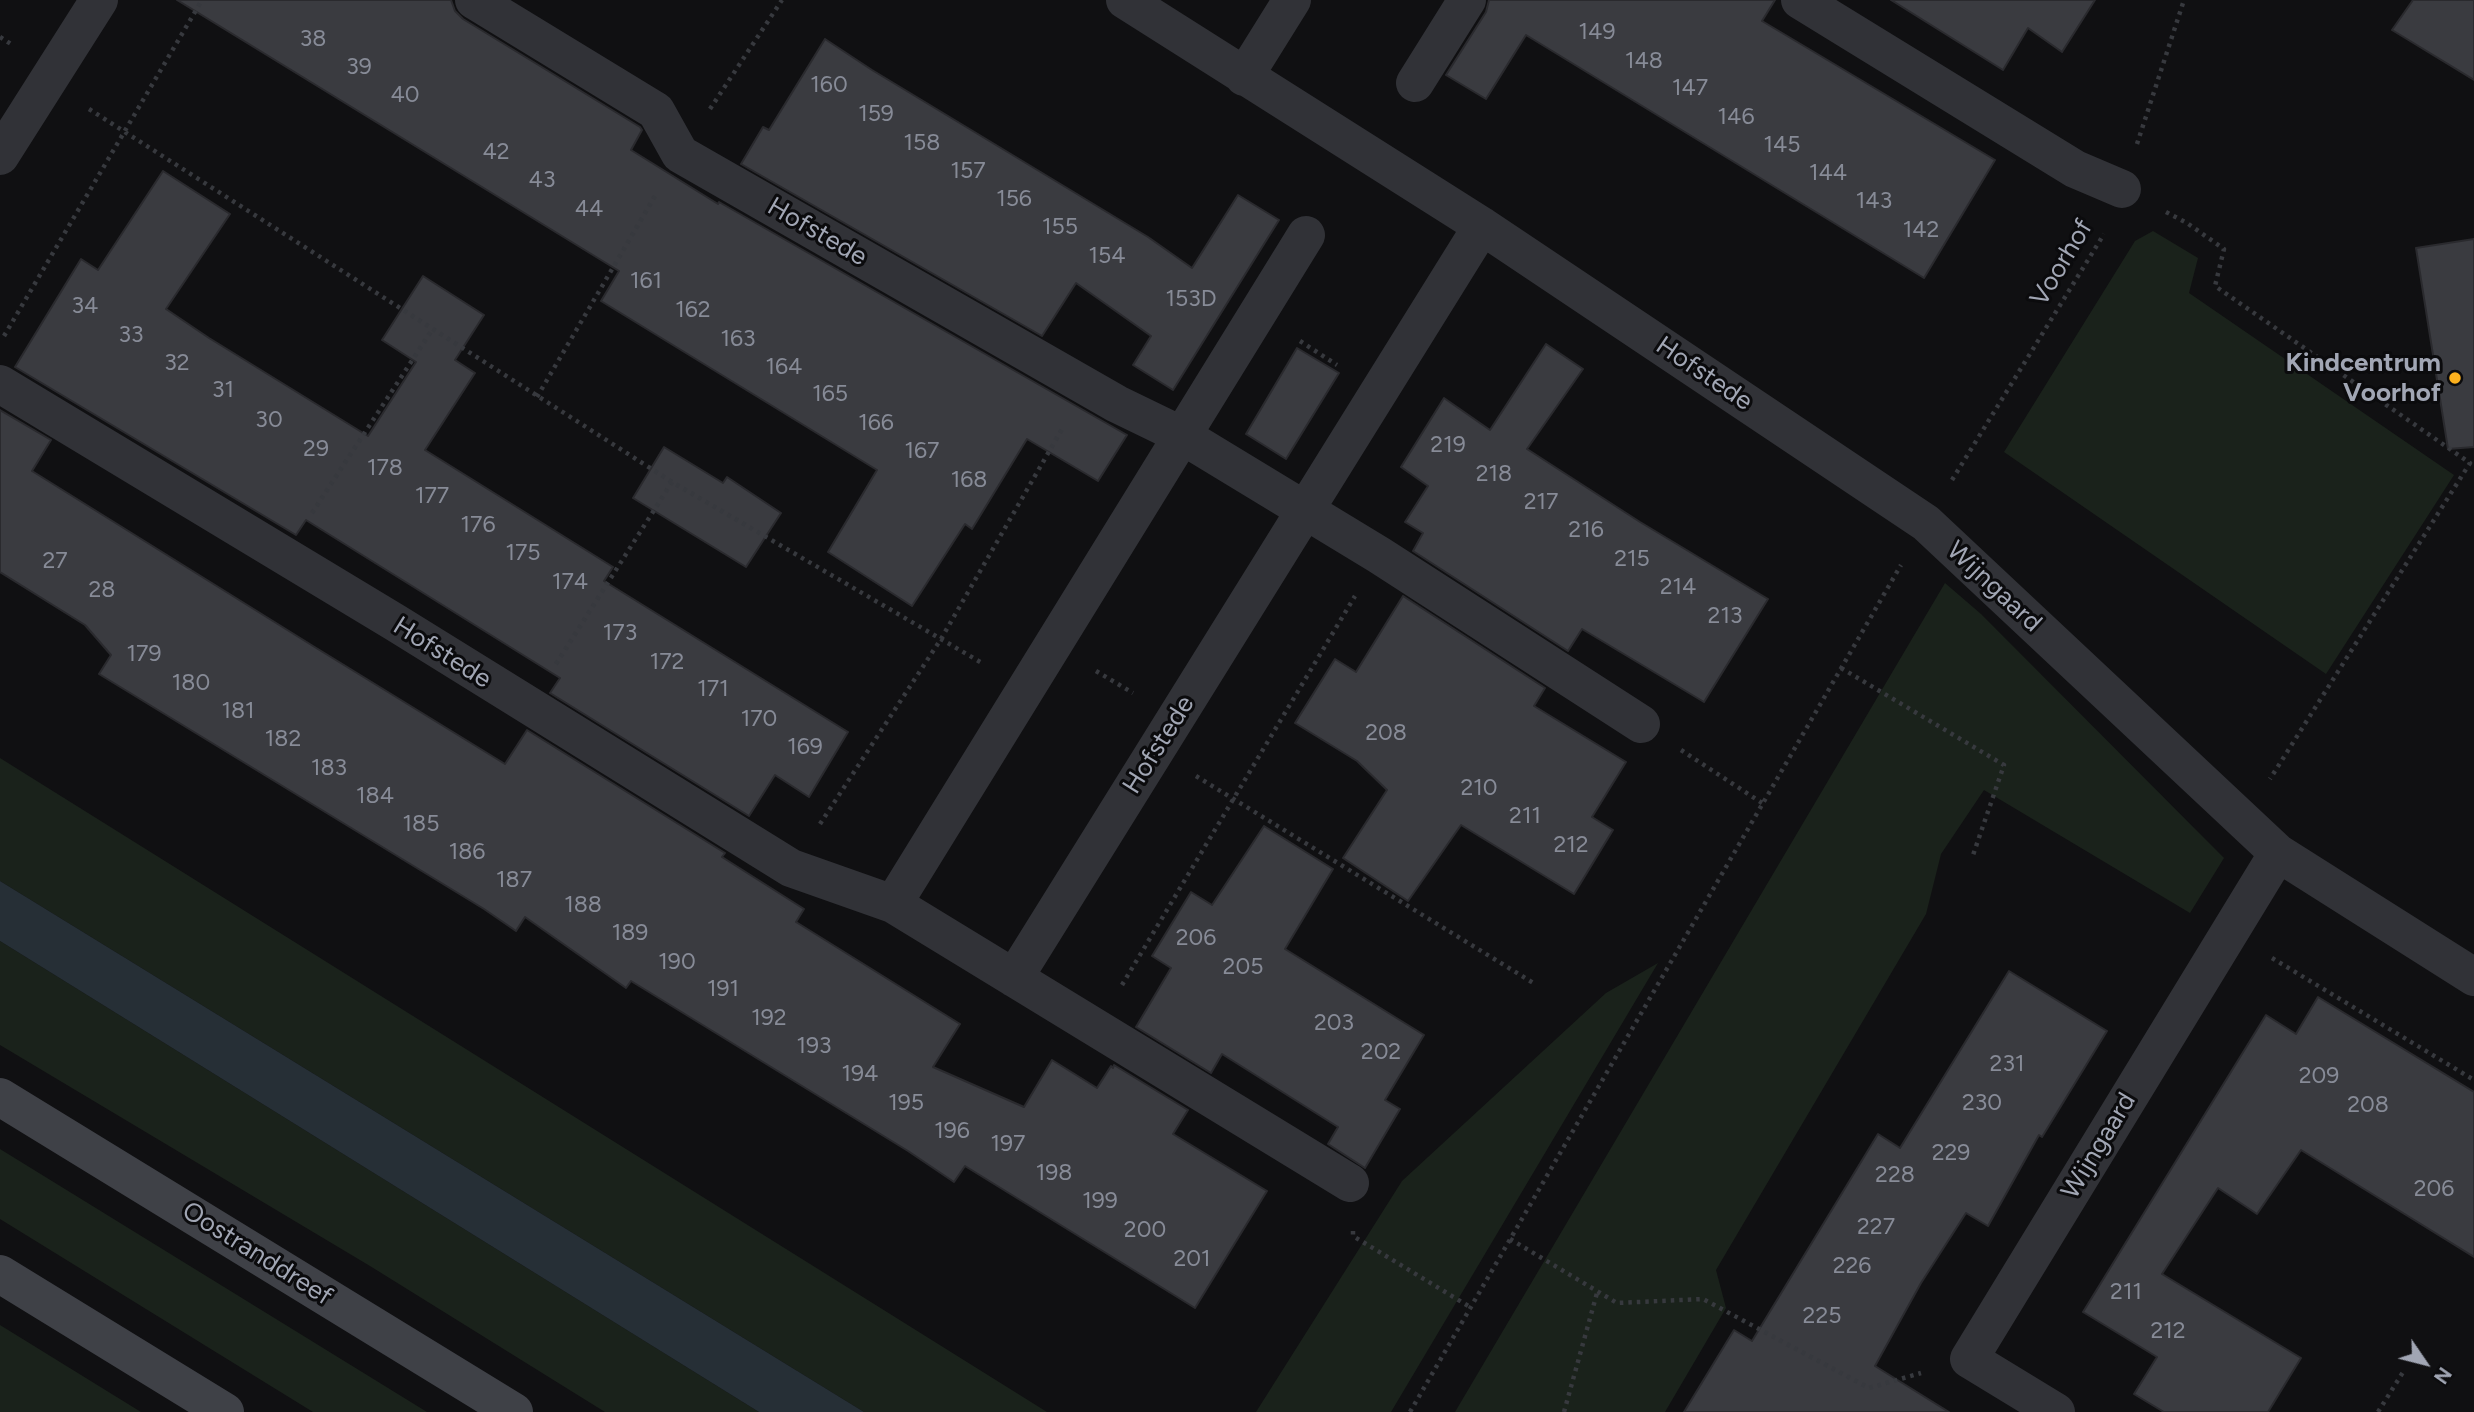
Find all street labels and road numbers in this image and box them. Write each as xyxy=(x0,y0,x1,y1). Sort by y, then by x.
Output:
street label: Hofstede xyxy=(762,191,872,273)
street label: Voorhof xyxy=(2024,214,2100,312)
street label: Hofstede xyxy=(1650,330,1758,418)
street label: Wijngaard xyxy=(1940,535,2048,639)
street label: Hofstede xyxy=(387,611,497,695)
street label: Hofstede xyxy=(1117,690,1201,800)
street label: Wijngaard xyxy=(2055,1087,2143,1205)
street label: Oostranddreef xyxy=(176,1195,338,1313)

